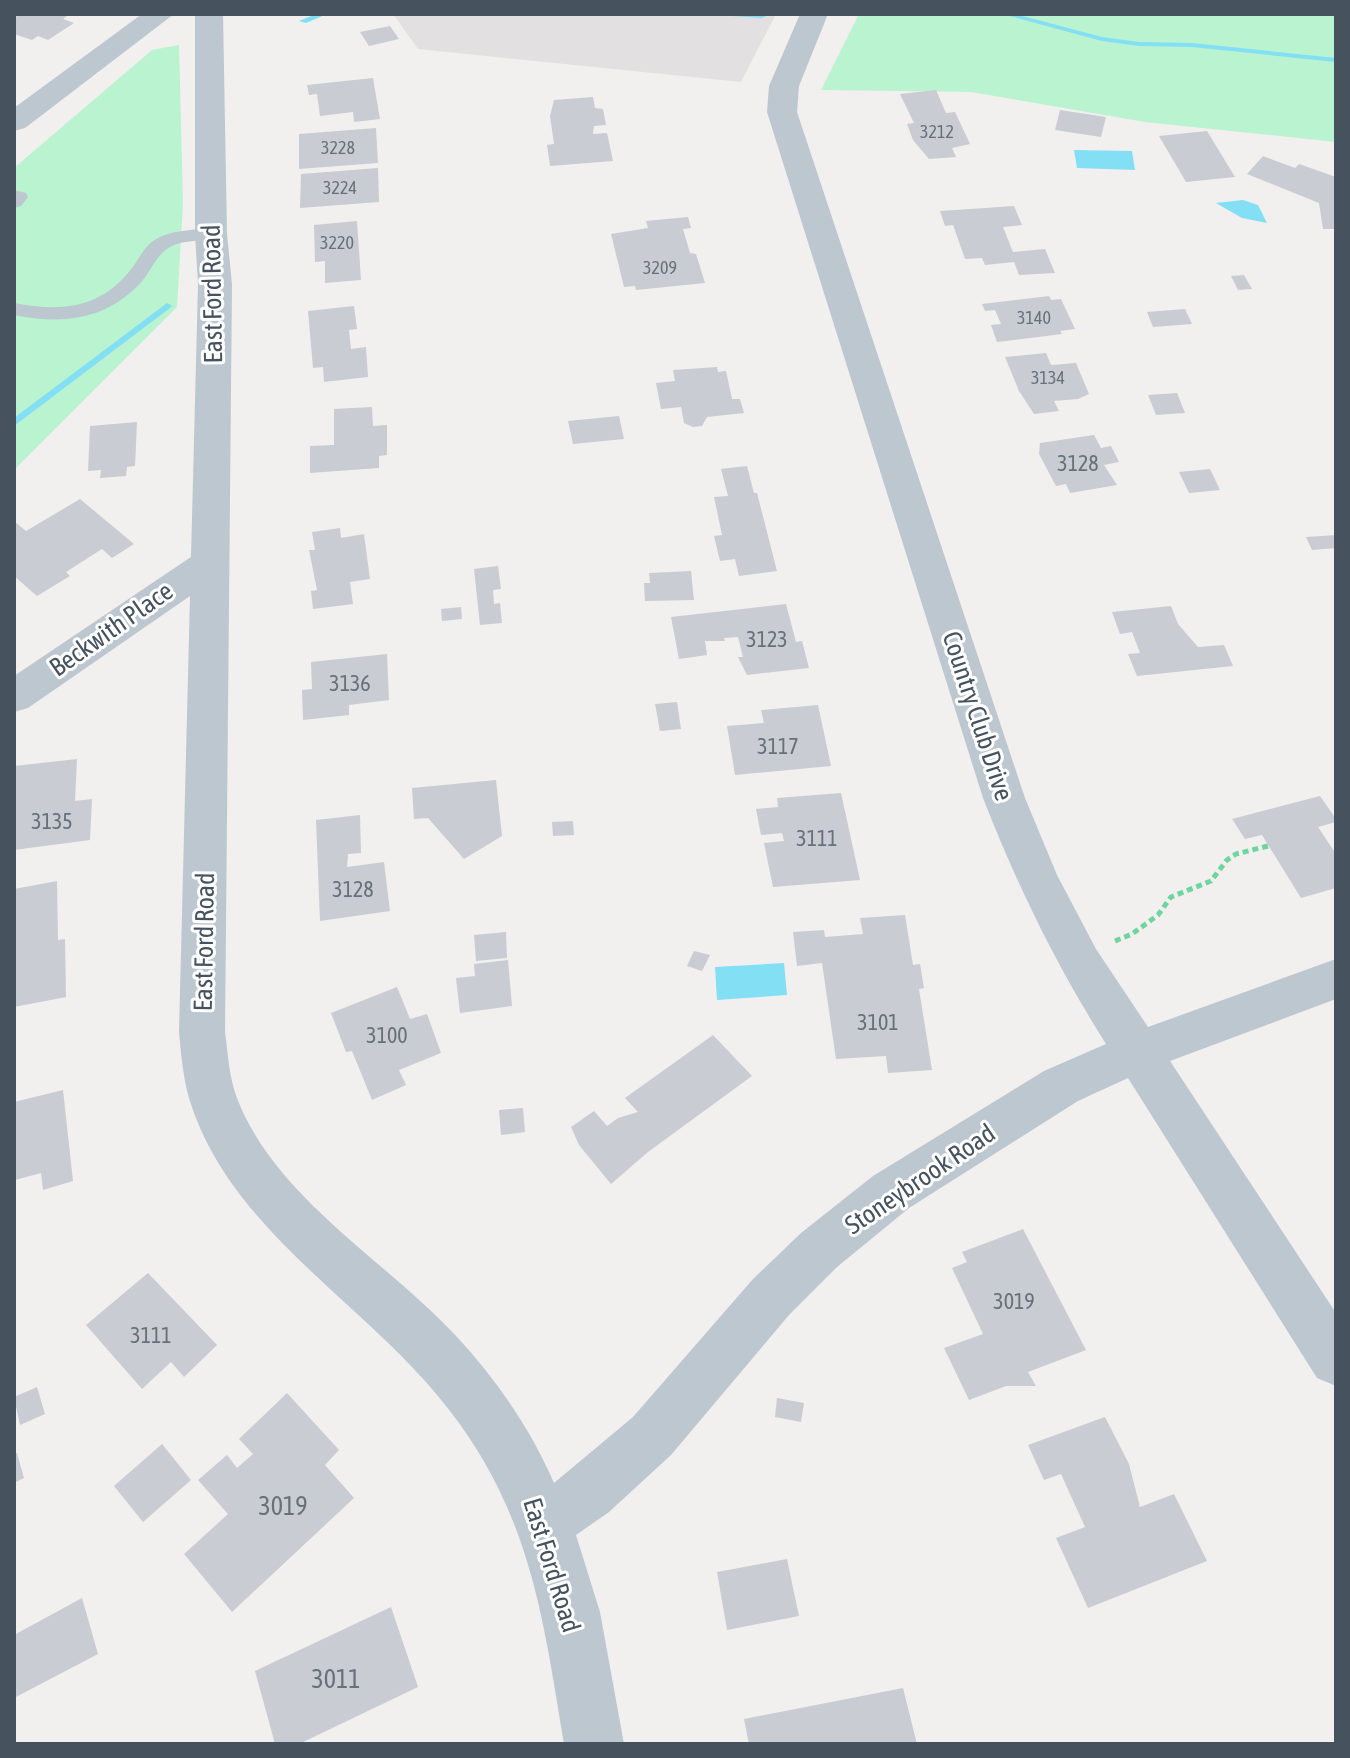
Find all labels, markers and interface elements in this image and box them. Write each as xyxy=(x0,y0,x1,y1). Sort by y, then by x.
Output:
house number: 3212 xyxy=(920,121,954,142)
house number: 3228 xyxy=(321,137,355,158)
house number: 3224 xyxy=(323,177,357,198)
street label: East Ford Road xyxy=(196,224,228,364)
house number: 3220 xyxy=(320,232,354,253)
house number: 3209 xyxy=(643,257,677,278)
house number: 3140 xyxy=(1017,307,1051,328)
house number: 3134 xyxy=(1031,367,1065,388)
house number: 3128 xyxy=(1057,450,1099,476)
street label: Beckwith Place xyxy=(44,576,178,682)
house number: 3123 xyxy=(746,626,788,652)
street label: Country Club Drive xyxy=(937,628,1019,804)
house number: 3136 xyxy=(329,670,371,696)
house number: 3117 xyxy=(757,733,799,759)
house number: 3135 xyxy=(31,808,73,834)
house number: 3111 xyxy=(796,825,838,851)
street label: East Ford Road xyxy=(188,872,220,1012)
house number: 3128 xyxy=(332,876,374,902)
house number: 3101 xyxy=(857,1009,899,1035)
house number: 3100 xyxy=(366,1022,408,1048)
street label: Stoneybrook Road xyxy=(839,1118,1001,1240)
house number: 3019 xyxy=(993,1288,1035,1314)
house number: 3111 xyxy=(130,1322,172,1348)
house number: 3019 xyxy=(259,1491,307,1521)
street label: East Ford Road xyxy=(517,1494,587,1636)
house number: 3011 xyxy=(312,1664,360,1694)

